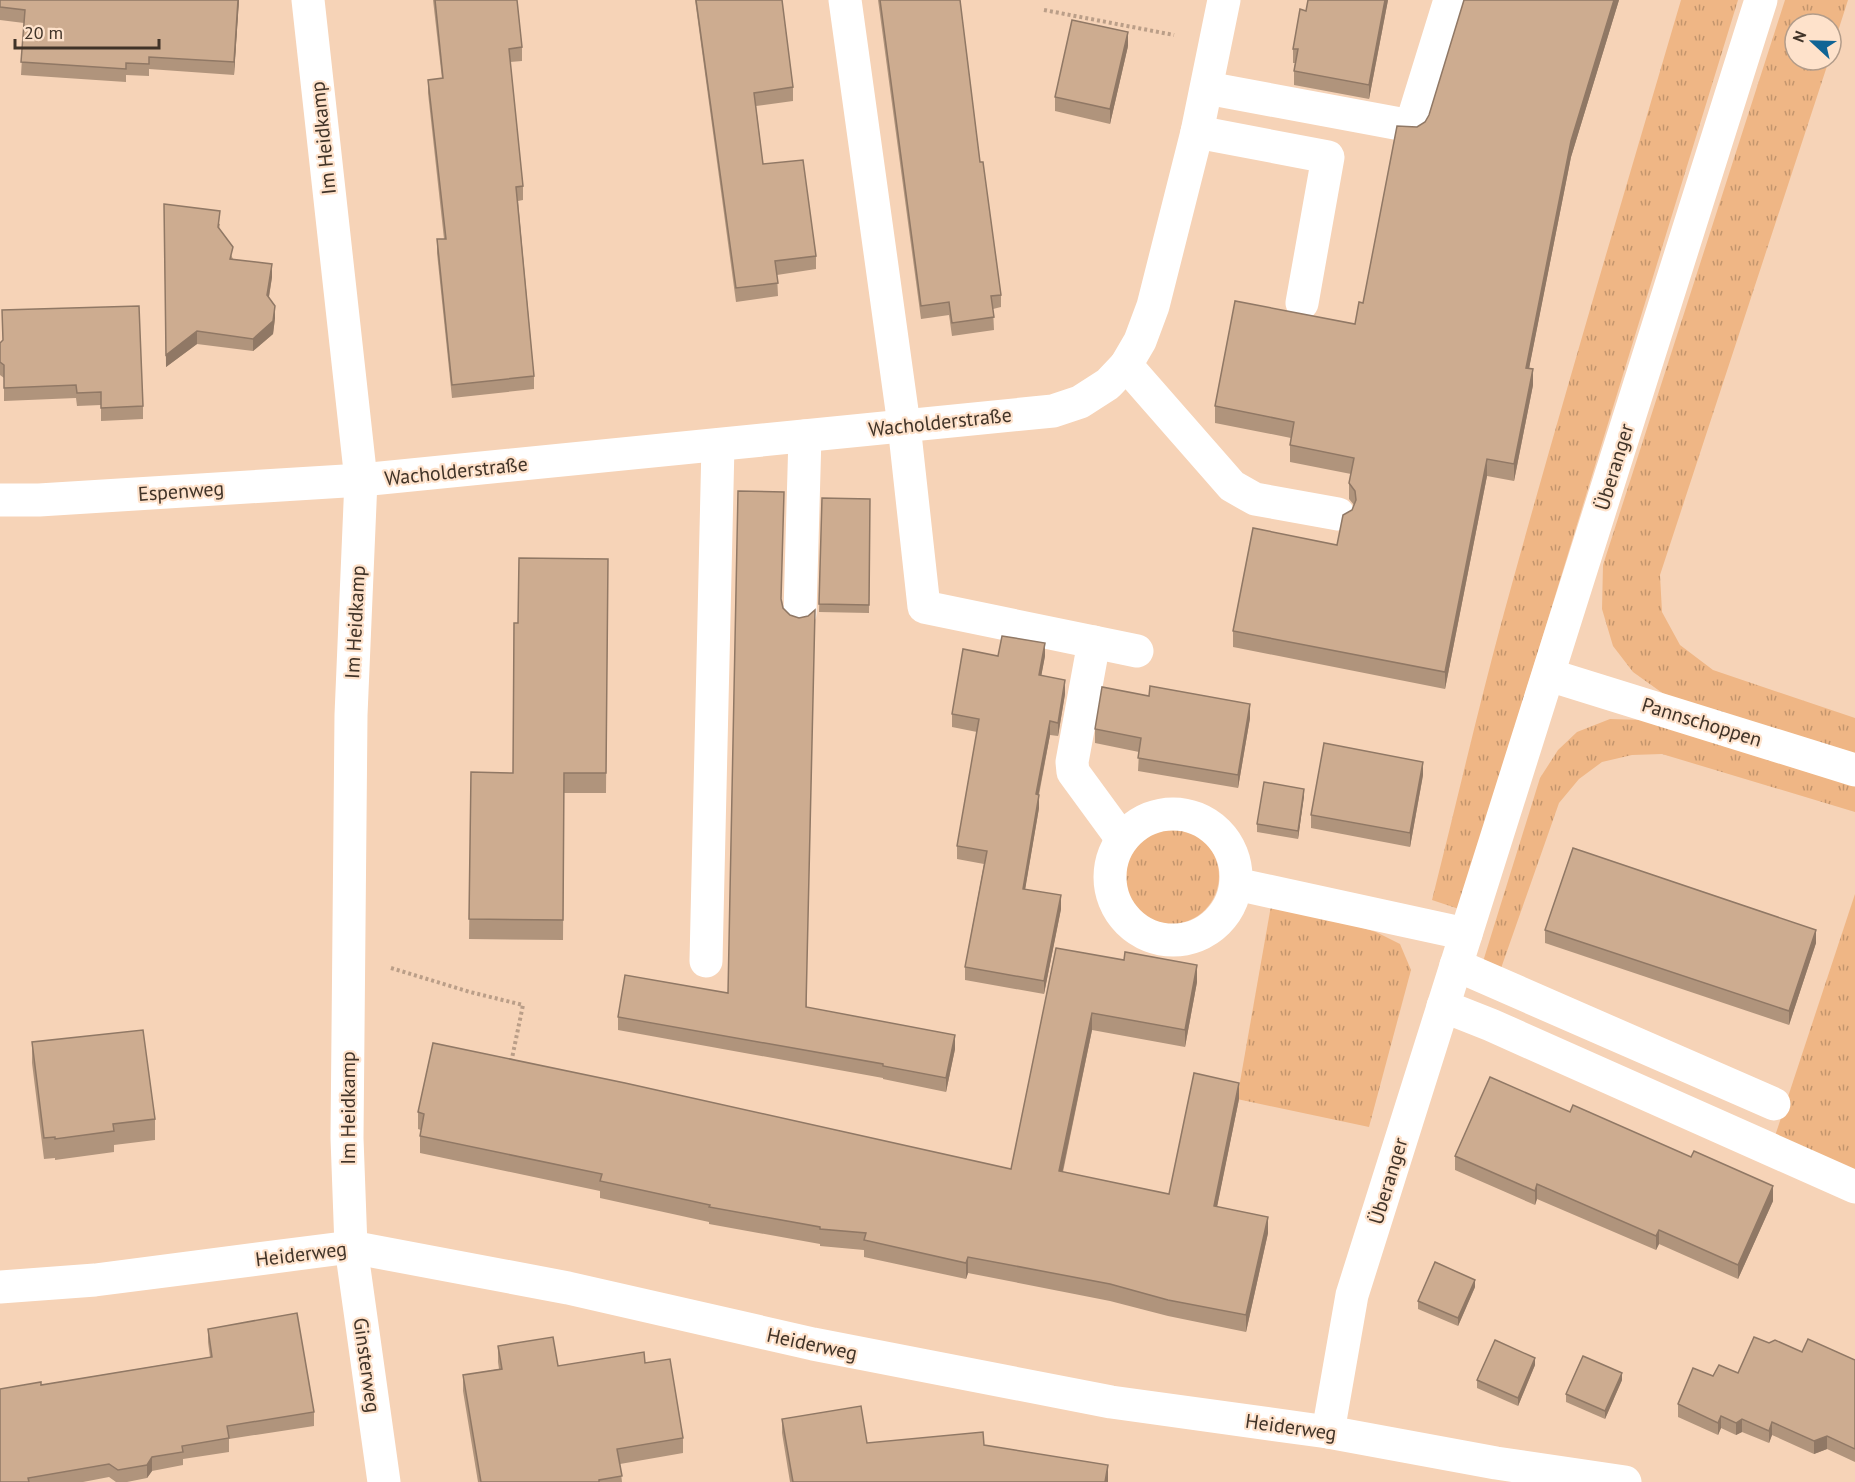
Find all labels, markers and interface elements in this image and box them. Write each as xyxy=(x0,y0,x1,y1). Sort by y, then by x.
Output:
scale bar xyxy=(15,12,159,50)
north arrow xyxy=(1783,12,1843,72)
text: 20 m xyxy=(24,21,63,44)
text: N xyxy=(1788,28,1810,45)
street label: Im Heidkamp xyxy=(304,80,342,196)
street label: Wacholderstraße xyxy=(867,402,1013,442)
street label: Überanger xyxy=(1589,420,1640,514)
street label: Wacholderstraße xyxy=(383,451,529,491)
street label: Espenweg xyxy=(137,475,225,507)
street label: Im Heidkamp xyxy=(339,565,371,679)
street label: Pannschoppen xyxy=(1639,691,1765,753)
street label: Im Heidkamp xyxy=(335,1051,361,1165)
street label: Überanger xyxy=(1363,1134,1414,1228)
street label: Heiderweg xyxy=(254,1236,348,1272)
street label: Ginsterweg xyxy=(347,1316,387,1414)
street label: Heiderweg xyxy=(764,1322,860,1366)
street label: Heiderweg xyxy=(1244,1408,1338,1446)

